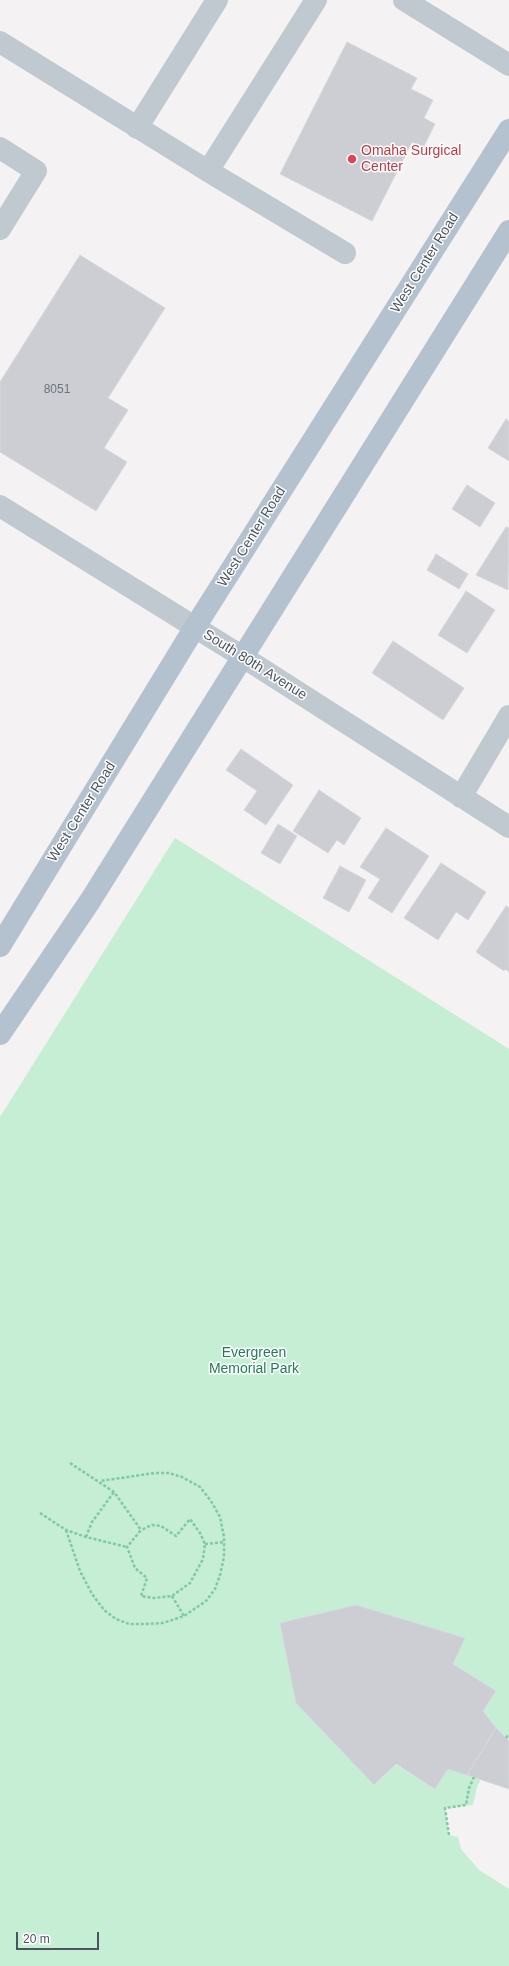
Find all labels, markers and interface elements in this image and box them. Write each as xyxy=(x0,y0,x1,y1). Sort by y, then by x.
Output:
place label: Omaha Surgical Center xyxy=(361,143,461,176)
marker: Omaha Surgical Center xyxy=(346,153,358,165)
street label: West Center Road xyxy=(387,210,463,316)
house number: 8051 xyxy=(44,383,70,397)
street label: West Center Road xyxy=(214,484,290,590)
street label: South 80th Avenue xyxy=(200,626,310,704)
street label: West Center Road xyxy=(44,759,120,865)
park label: Evergreen Memorial Park xyxy=(209,1345,299,1378)
scale bar xyxy=(18,1924,101,1950)
text: 20 m xyxy=(23,1932,50,1946)

